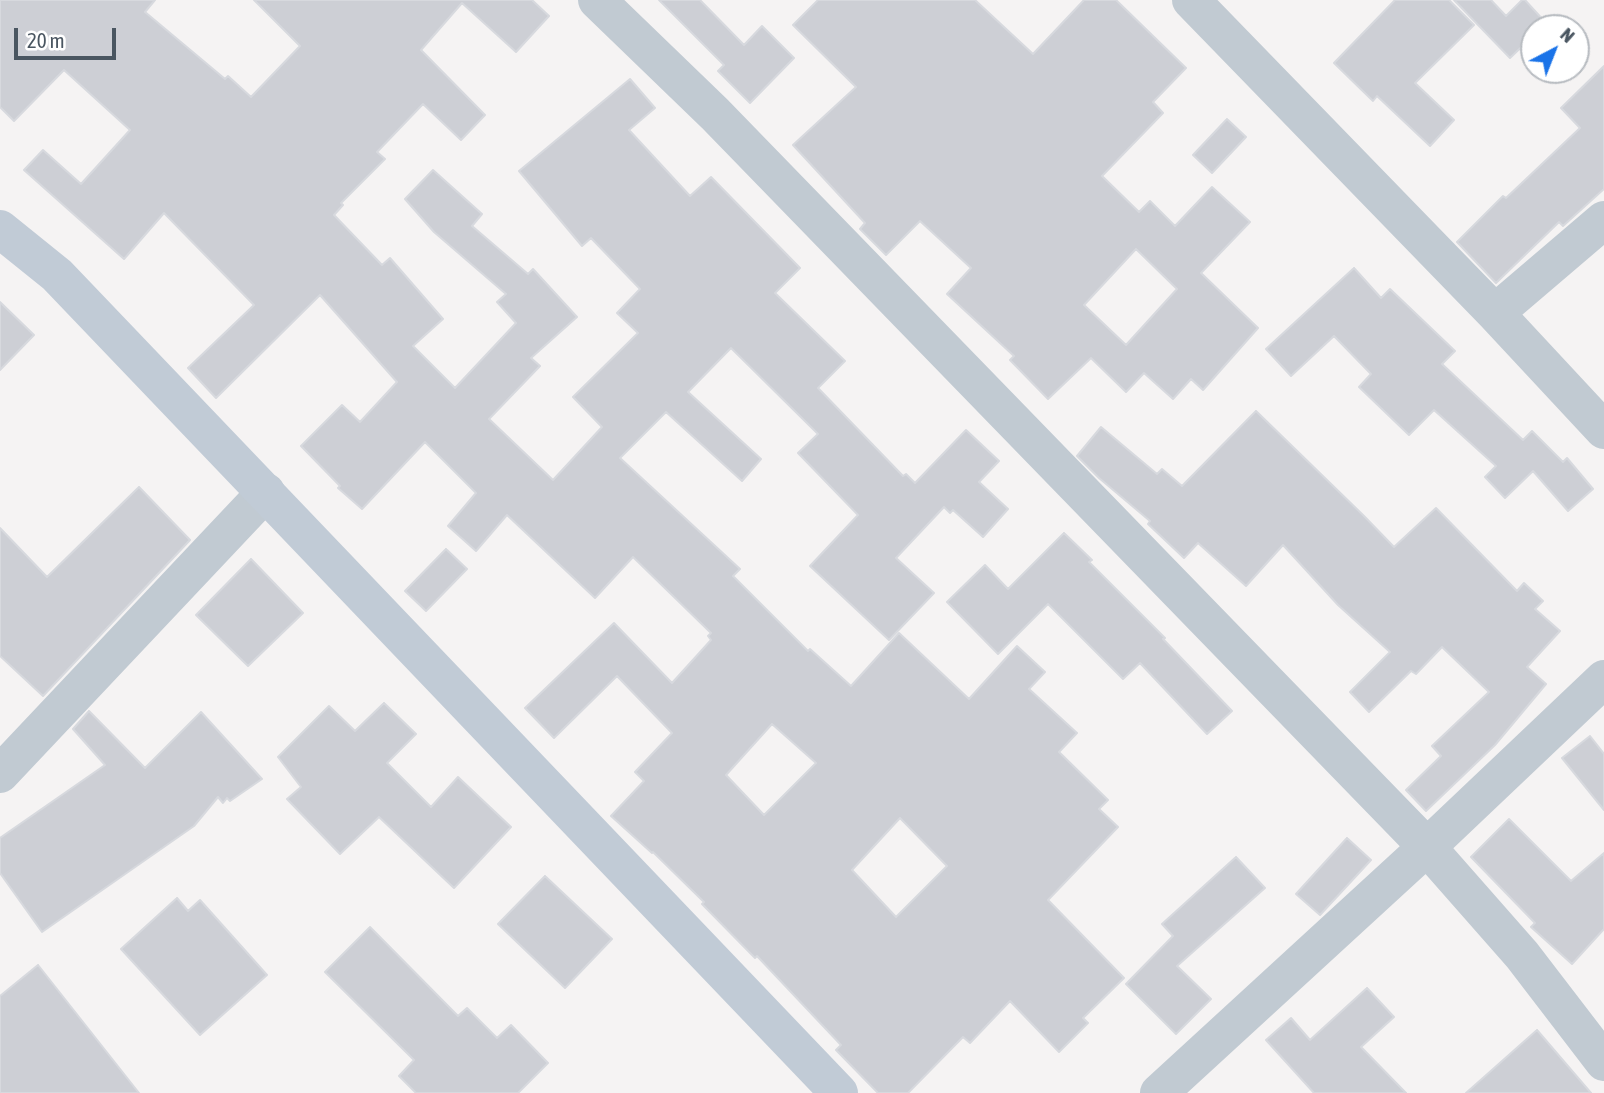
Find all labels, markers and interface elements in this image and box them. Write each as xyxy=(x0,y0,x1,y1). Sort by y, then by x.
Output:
scale bar xyxy=(18,14,119,58)
north arrow xyxy=(1520,14,1590,84)
text: N xyxy=(1556,23,1579,47)
text: 20 m xyxy=(27,28,65,52)

